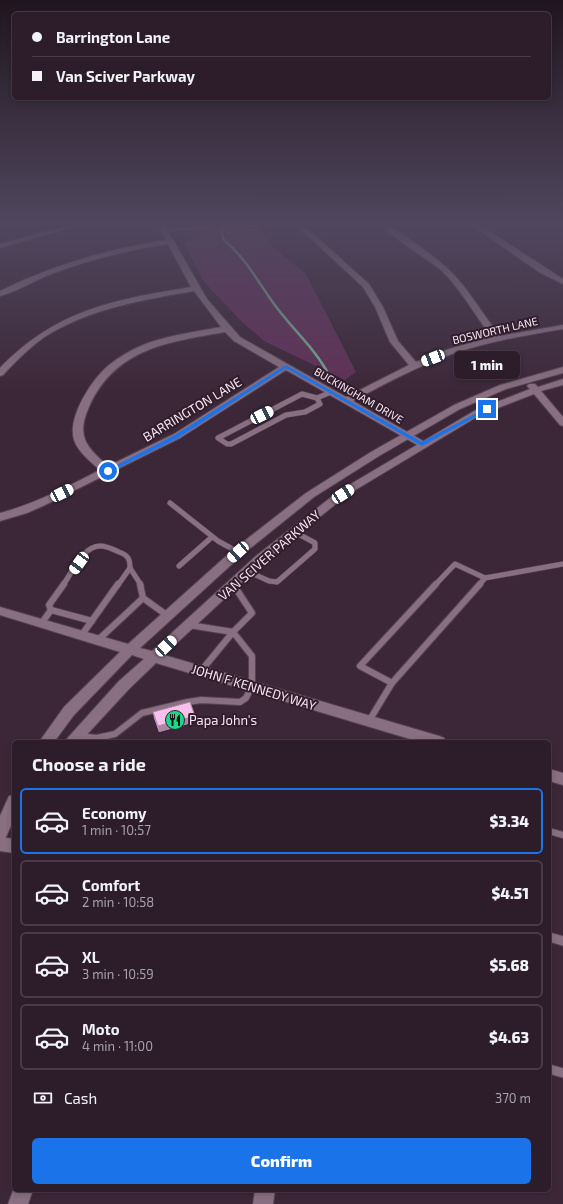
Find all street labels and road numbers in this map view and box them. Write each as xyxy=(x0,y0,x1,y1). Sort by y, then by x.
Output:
street label: BOSWORTH LANE xyxy=(451,314,539,346)
street label: BUCKINGHAM DRIVE xyxy=(312,364,406,426)
street label: BARRINGTON LANE xyxy=(140,373,244,445)
street label: VAN SCIVER PARKWAY xyxy=(215,506,324,604)
street label: JOHN F KENNEDY WAY xyxy=(190,660,319,714)

